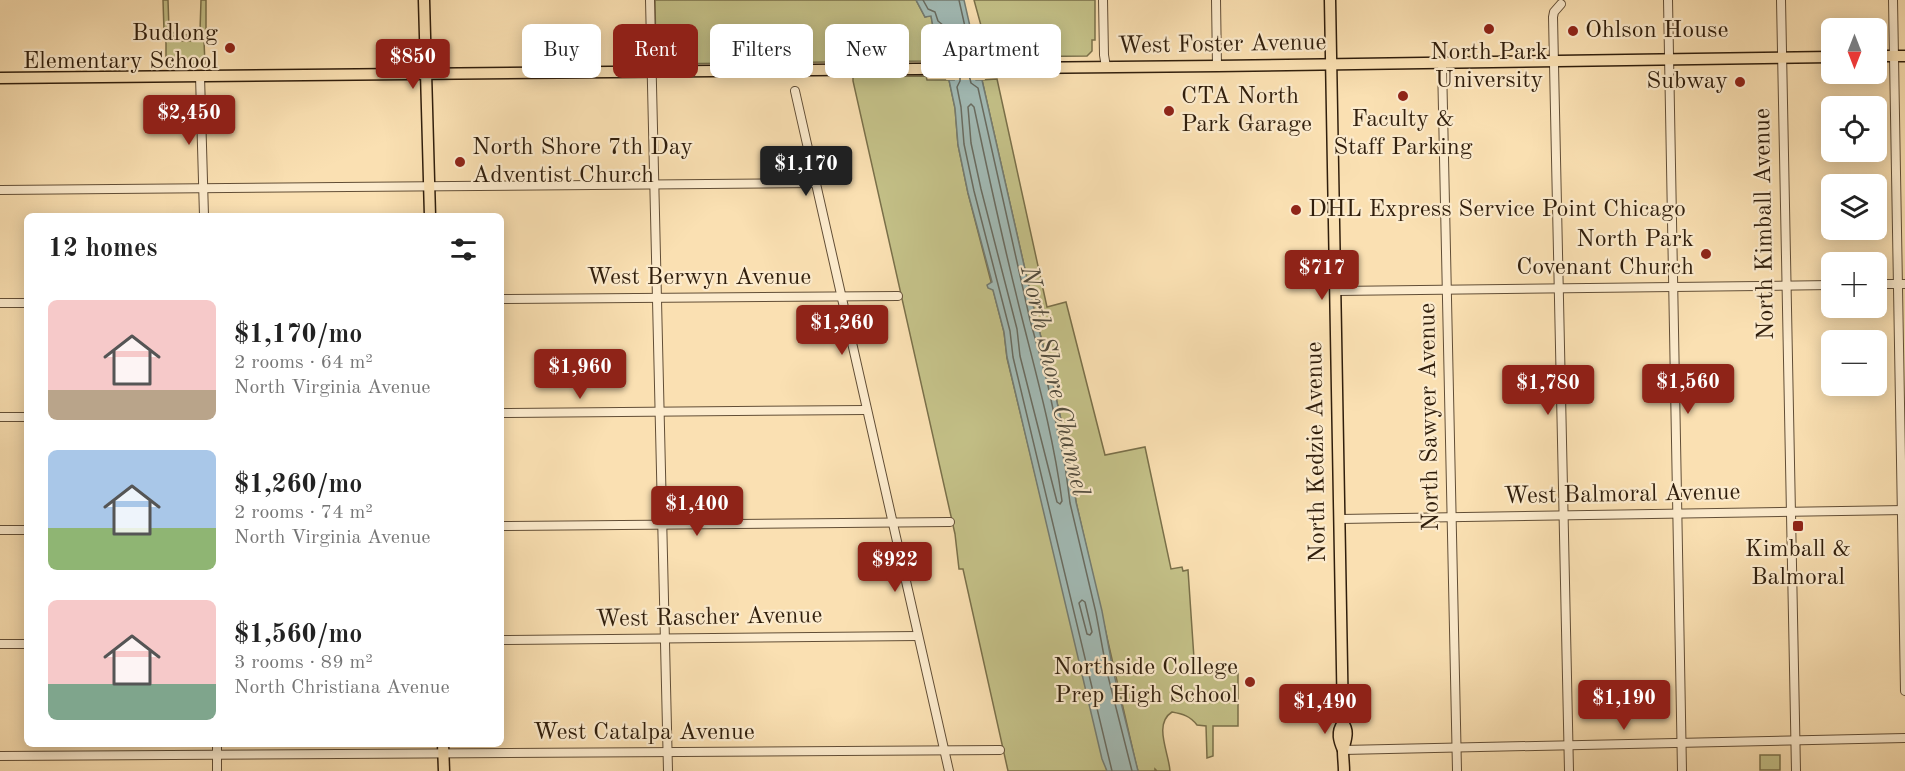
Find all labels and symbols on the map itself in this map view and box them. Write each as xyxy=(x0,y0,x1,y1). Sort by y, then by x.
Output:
north arrow xyxy=(1821,18,1887,84)
place label: Ohlson House xyxy=(1585,19,1728,43)
place label: Budlong Elementary School xyxy=(23,22,218,74)
marker: North Park University xyxy=(1482,22,1496,36)
marker: Ohlson House xyxy=(1566,24,1580,38)
street label: West Foster Avenue xyxy=(1117,31,1327,59)
pin: $850 xyxy=(377,39,449,90)
marker: Budlong Elementary School xyxy=(223,41,237,55)
place label: North Park University xyxy=(1430,41,1548,93)
place label: Subway xyxy=(1646,70,1728,94)
marker: Subway xyxy=(1733,75,1747,89)
place label: CTA North Park Garage xyxy=(1181,85,1312,137)
marker: Faculty & Staff Parking xyxy=(1396,89,1410,103)
pin: $2,450 xyxy=(140,95,238,146)
marker: CTA North Park Garage xyxy=(1162,104,1176,118)
place label: Faculty & Staff Parking xyxy=(1333,108,1473,160)
street label: North Kimball Avenue xyxy=(1751,108,1779,340)
place label: North Shore 7th Day Adventist Church xyxy=(472,136,693,188)
pin: $1,170 xyxy=(757,146,855,197)
marker: North Shore 7th Day Adventist Church xyxy=(453,155,467,169)
place label: DHL Express Service Point Chicago xyxy=(1308,198,1686,222)
marker: DHL Express Service Point Chicago xyxy=(1289,203,1303,217)
place label: North Park Covenant Church xyxy=(1516,228,1694,280)
marker: North Park Covenant Church xyxy=(1699,247,1713,261)
pin: $717 xyxy=(1286,250,1358,301)
water label: North Shore Channel xyxy=(1015,262,1093,499)
street label: West Berwyn Avenue xyxy=(587,266,811,290)
street label: North Sawyer Avenue xyxy=(1416,303,1444,531)
pin: $1,260 xyxy=(793,305,891,356)
street label: North Kedzie Avenue xyxy=(1303,341,1331,563)
pin: $1,960 xyxy=(531,349,629,400)
pin: $1,560 xyxy=(1639,364,1737,415)
pin: $1,780 xyxy=(1499,365,1597,416)
street label: West Balmoral Avenue xyxy=(1503,481,1741,509)
pin: $1,400 xyxy=(648,486,746,537)
marker: Kimball & Balmoral xyxy=(1791,519,1805,533)
place label: Kimball & Balmoral xyxy=(1745,538,1851,590)
pin: $922 xyxy=(859,542,931,593)
street label: West Rascher Avenue xyxy=(595,604,823,632)
place label: Northside College Prep High School xyxy=(1053,656,1238,708)
marker: Northside College Prep High School xyxy=(1243,675,1257,689)
pin: $1,190 xyxy=(1575,680,1673,731)
pin: $1,490 xyxy=(1276,684,1374,735)
street label: West Catalpa Avenue xyxy=(533,721,755,745)

